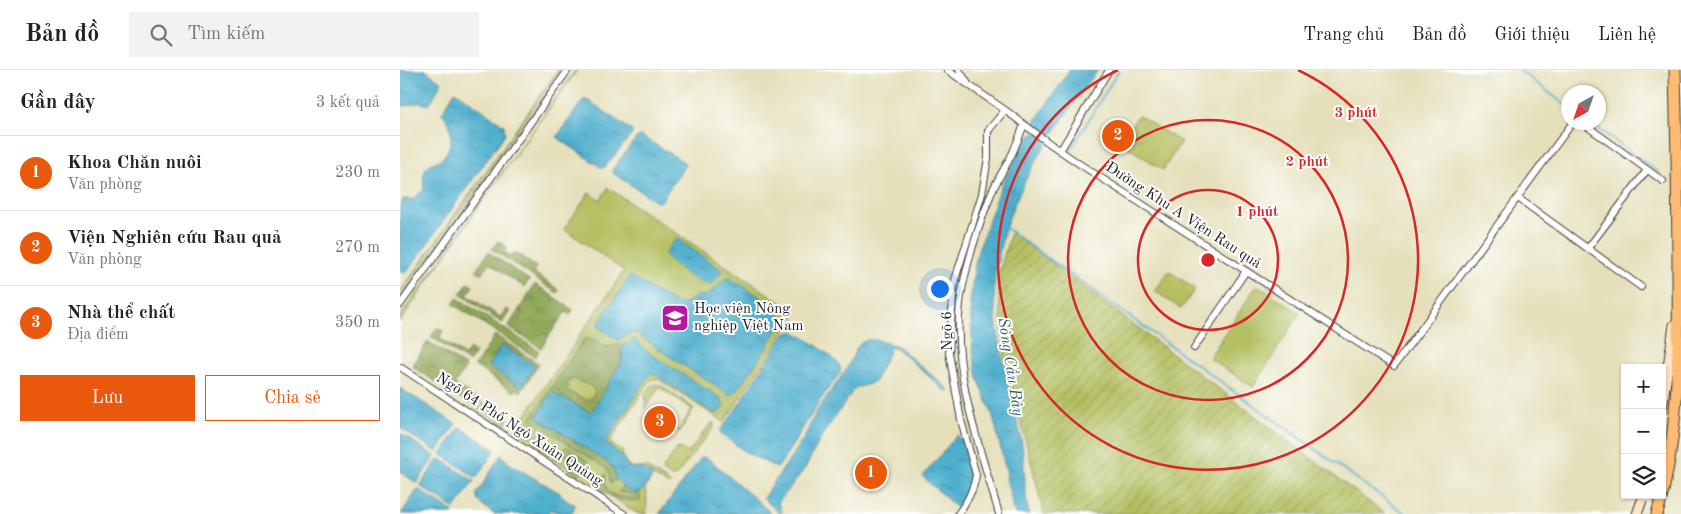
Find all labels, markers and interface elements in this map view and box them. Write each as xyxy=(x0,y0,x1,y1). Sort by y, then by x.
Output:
search box xyxy=(129,12,479,57)
icon: search xyxy=(147,21,175,49)
text: Bản đồ xyxy=(25,23,99,47)
text: Tìm kiếm xyxy=(187,25,265,44)
text: Trang chủ xyxy=(1303,26,1384,44)
text: Bản đồ xyxy=(1412,26,1466,44)
text: Giới thiệu xyxy=(1494,26,1570,44)
text: Liên hệ xyxy=(1598,26,1656,44)
north arrow xyxy=(1561,85,1606,130)
text: Gần đây xyxy=(20,92,96,113)
text: 3 kết quả xyxy=(316,95,380,111)
text: 3 phút xyxy=(1334,106,1378,121)
pin: 2 xyxy=(1102,117,1134,155)
text: Khoa Chăn nuôi xyxy=(67,154,202,173)
text: 2 phút xyxy=(1285,155,1329,170)
street label: Đường Khu A Viện Rau quả xyxy=(1102,160,1264,272)
text: 1 xyxy=(31,165,41,181)
text: 230 m xyxy=(335,165,380,181)
text: Văn phòng xyxy=(67,177,142,193)
text: 1 phút xyxy=(1235,205,1279,220)
text: Viện Nghiên cứu Rau quả xyxy=(67,229,282,248)
text: 2 xyxy=(31,240,41,256)
text: 270 m xyxy=(335,240,380,256)
centre of rings xyxy=(1199,251,1217,269)
text: Văn phòng xyxy=(67,252,142,268)
your location xyxy=(927,276,953,302)
place label: Học viện Nông nghiệp Việt Nam xyxy=(694,302,804,334)
school or university icon: Học viện Nông nghiệp Việt Nam xyxy=(660,303,690,333)
text: Nhà thể chất xyxy=(67,304,175,323)
street label: Ngõ 6 xyxy=(940,311,956,351)
text: 3 xyxy=(31,315,41,331)
text: 350 m xyxy=(335,315,380,331)
water label: Sông Cầu Bây xyxy=(994,317,1027,418)
text: Địa điểm xyxy=(67,327,129,343)
map controls xyxy=(1621,364,1666,499)
button: + xyxy=(1621,364,1666,409)
street label: Ngõ 64 Phố Ngô Xuân Quảng xyxy=(433,370,606,489)
button: Lưu xyxy=(20,375,195,421)
button: Chia sẻ xyxy=(205,375,380,421)
pin: 3 xyxy=(644,403,676,441)
button: − xyxy=(1621,409,1666,454)
pin: 1 xyxy=(855,454,887,492)
button: layers xyxy=(1621,454,1666,499)

